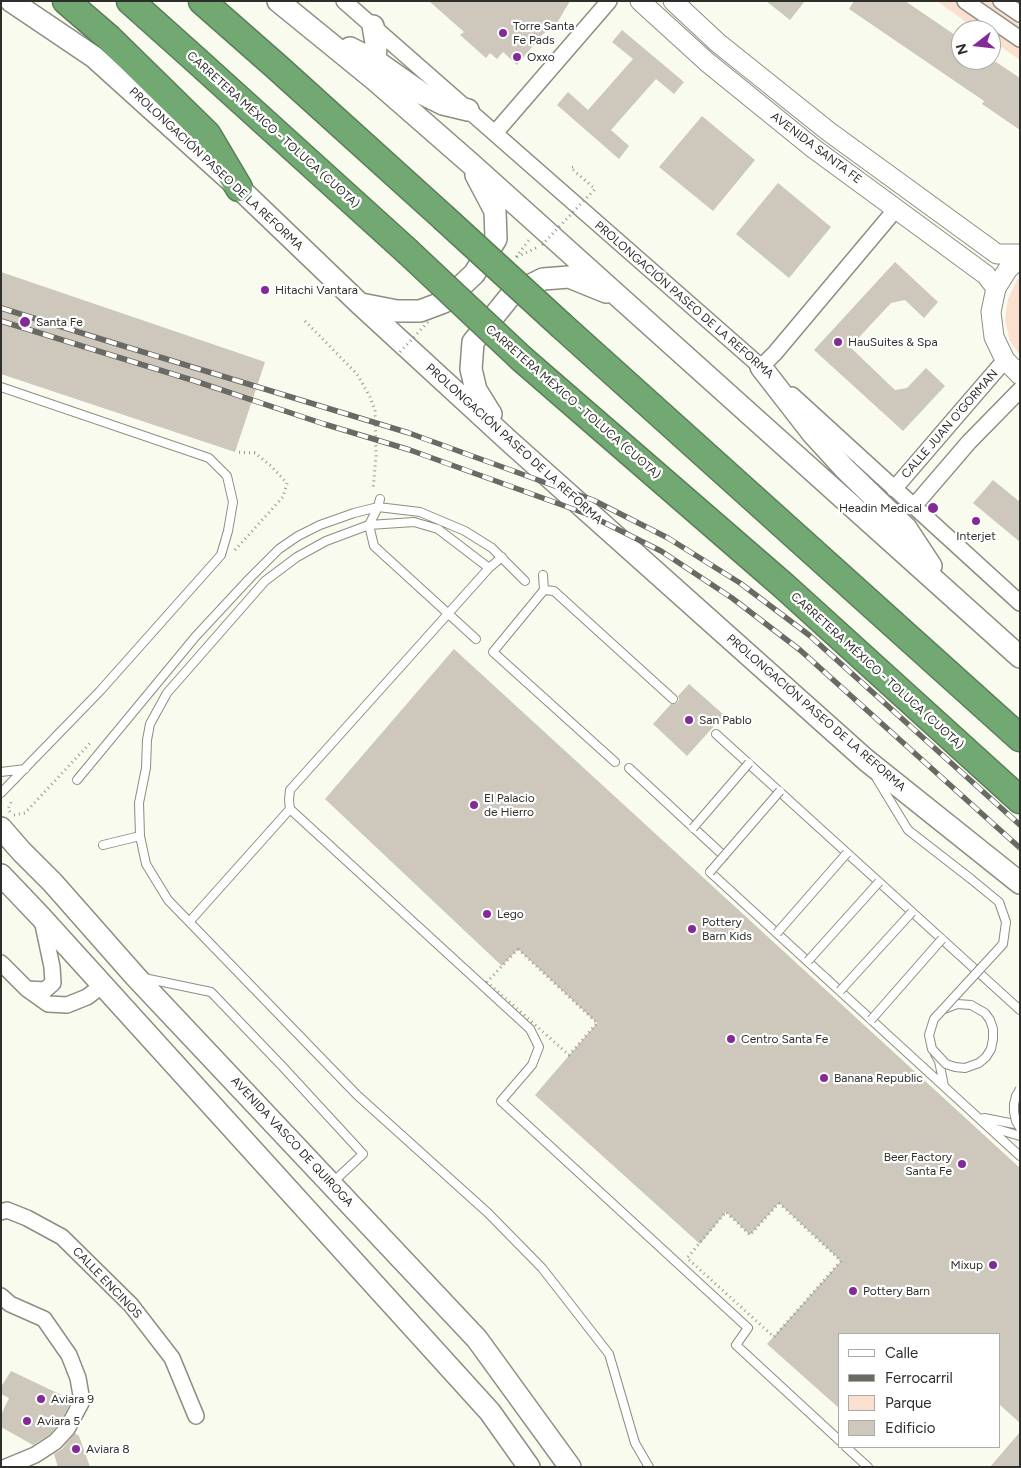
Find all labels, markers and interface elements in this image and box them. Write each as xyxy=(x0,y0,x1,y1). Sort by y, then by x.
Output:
place label: Torre Santa Fe Pads xyxy=(513,19,574,47)
north arrow xyxy=(951,20,1001,70)
marker: Torre Santa Fe Pads xyxy=(497,27,509,39)
text: N xyxy=(952,41,972,57)
street label: CARRETERA MÉXICO - TOLUCA (CUOTA) xyxy=(184,49,362,211)
place label: Oxxo xyxy=(527,50,555,64)
marker: Oxxo xyxy=(511,51,523,63)
street label: PROLONGACIÓN PASEO DE LA REFORMA xyxy=(126,84,306,254)
street label: AVENIDA SANTA FE xyxy=(768,109,864,187)
street label: PROLONGACIÓN PASEO DE LA REFORMA xyxy=(592,218,776,382)
place label: Hitachi Vantara xyxy=(275,283,358,297)
marker: Hitachi Vantara xyxy=(259,284,271,296)
marker: Santa Fe xyxy=(18,315,32,329)
place label: Santa Fe xyxy=(36,315,83,329)
street label: CARRETERA MÉXICO - TOLUCA (CUOTA) xyxy=(483,322,663,482)
place label: HauSuites & Spa xyxy=(848,335,938,349)
marker: HauSuites & Spa xyxy=(832,336,844,348)
street label: PROLONGACIÓN PASEO DE LA REFORMA xyxy=(423,361,605,527)
street label: CALLE JUAN O'GORMAN xyxy=(899,367,1001,481)
place label: Headin Medical xyxy=(839,501,922,515)
marker: Headin Medical xyxy=(926,501,940,515)
marker: Interjet xyxy=(970,515,982,527)
place label: Interjet xyxy=(956,529,996,543)
street label: CARRETERA MÉXICO - TOLUCA (CUOTA) xyxy=(788,590,966,752)
street label: PROLONGACIÓN PASEO DE LA REFORMA xyxy=(724,631,908,795)
place label: San Pablo xyxy=(699,713,752,727)
marker: San Pablo xyxy=(683,714,695,726)
place label: El Palacio de Hierro xyxy=(484,791,535,819)
marker: El Palacio de Hierro xyxy=(468,799,480,811)
place label: Lego xyxy=(497,907,524,921)
marker: Lego xyxy=(481,908,493,920)
place label: Pottery Barn Kids xyxy=(702,915,752,943)
marker: Pottery Barn Kids xyxy=(686,923,698,935)
place label: Centro Santa Fe xyxy=(741,1032,828,1046)
marker: Centro Santa Fe xyxy=(725,1033,737,1045)
place label: Banana Republic xyxy=(834,1071,923,1085)
marker: Banana Republic xyxy=(818,1072,830,1084)
street label: AVENIDA VASCO DE QUIROGA xyxy=(228,1074,356,1210)
place label: Beer Factory Santa Fe xyxy=(884,1150,952,1178)
marker: Beer Factory Santa Fe xyxy=(956,1158,968,1170)
street label: CALLE ENCINOS xyxy=(69,1244,145,1322)
place label: Mixup xyxy=(951,1258,983,1272)
marker: Mixup xyxy=(987,1259,999,1271)
place label: Pottery Barn xyxy=(863,1284,930,1298)
marker: Pottery Barn xyxy=(847,1285,859,1297)
legend xyxy=(838,1333,1001,1448)
text: Calle xyxy=(885,1344,918,1362)
text: Ferrocarril xyxy=(885,1369,953,1387)
place label: Aviara 9 xyxy=(51,1392,94,1406)
marker: Aviara 9 xyxy=(35,1393,47,1405)
text: Parque xyxy=(885,1394,932,1412)
place label: Aviara 5 xyxy=(37,1414,80,1428)
marker: Aviara 5 xyxy=(21,1415,33,1427)
text: Edificio xyxy=(885,1419,935,1437)
place label: Aviara 8 xyxy=(86,1442,130,1456)
marker: Aviara 8 xyxy=(70,1443,82,1455)

